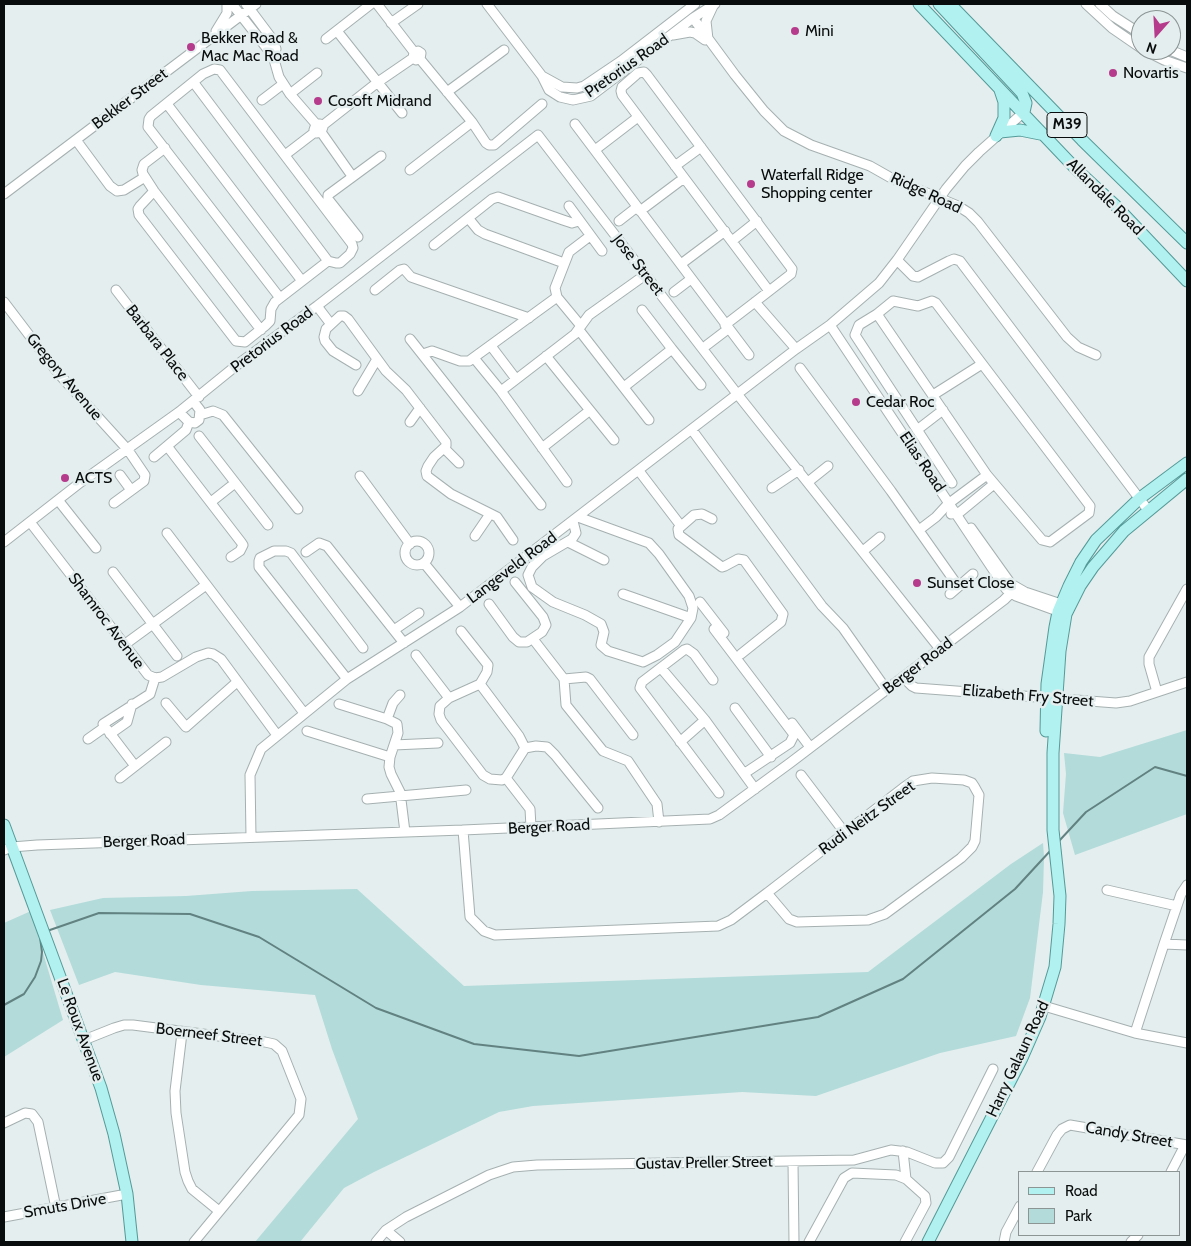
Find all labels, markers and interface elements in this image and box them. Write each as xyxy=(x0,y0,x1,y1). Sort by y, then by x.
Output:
north arrow xyxy=(1131,10,1181,60)
place label: Mini xyxy=(805,21,834,41)
marker: Mini xyxy=(789,25,801,37)
place label: Bekker Road & Mac Mac Road xyxy=(201,28,299,66)
street label: Pretorius Road xyxy=(581,30,673,102)
text: N xyxy=(1144,38,1159,58)
marker: Bekker Road & Mac Mac Road xyxy=(185,41,197,53)
place label: Novartis xyxy=(1123,63,1179,83)
street label: Bekker Street xyxy=(88,64,172,134)
marker: Novartis xyxy=(1107,67,1119,79)
place label: Cosoft Midrand xyxy=(328,91,432,111)
marker: Cosoft Midrand xyxy=(312,95,324,107)
road number: M39 xyxy=(1047,112,1087,138)
street label: Allandale Road xyxy=(1063,155,1147,239)
place label: Waterfall Ridge Shopping center xyxy=(761,165,872,203)
street label: Ridge Road xyxy=(887,168,965,218)
marker: Waterfall Ridge Shopping center xyxy=(745,178,757,190)
street label: Jose Street xyxy=(608,231,668,299)
street label: Barbara Place xyxy=(121,301,193,385)
street label: Pretorius Road xyxy=(227,303,317,377)
street label: Gregory Avenue xyxy=(22,329,106,425)
place label: Cedar Roc xyxy=(866,392,934,412)
marker: Cedar Roc xyxy=(850,396,862,408)
street label: Elias Road xyxy=(895,428,949,496)
place label: ACTS xyxy=(75,468,112,488)
marker: ACTS xyxy=(59,472,71,484)
street label: Langeveld Road xyxy=(463,528,561,608)
street label: Shamroc Avenue xyxy=(64,569,148,673)
place label: Sunset Close xyxy=(927,573,1015,593)
marker: Sunset Close xyxy=(911,577,923,589)
street label: Berger Road xyxy=(879,634,957,698)
street label: Elizabeth Fry Street xyxy=(962,681,1094,711)
street label: Rudi Neitz Street xyxy=(815,777,919,859)
street label: Berger Road xyxy=(507,815,591,839)
street label: Berger Road xyxy=(103,830,185,852)
street label: Le Roux Avenue xyxy=(52,976,108,1084)
street label: Harry Galaun Road xyxy=(983,998,1053,1120)
street label: Boerneef Street xyxy=(155,1019,263,1051)
street label: Candy Street xyxy=(1084,1118,1174,1152)
street label: Gustav Preller Street xyxy=(635,1152,773,1174)
legend xyxy=(1018,1171,1181,1236)
text: Road xyxy=(1065,1182,1098,1200)
street label: Smuts Drive xyxy=(22,1189,108,1223)
text: Park xyxy=(1065,1207,1092,1225)

